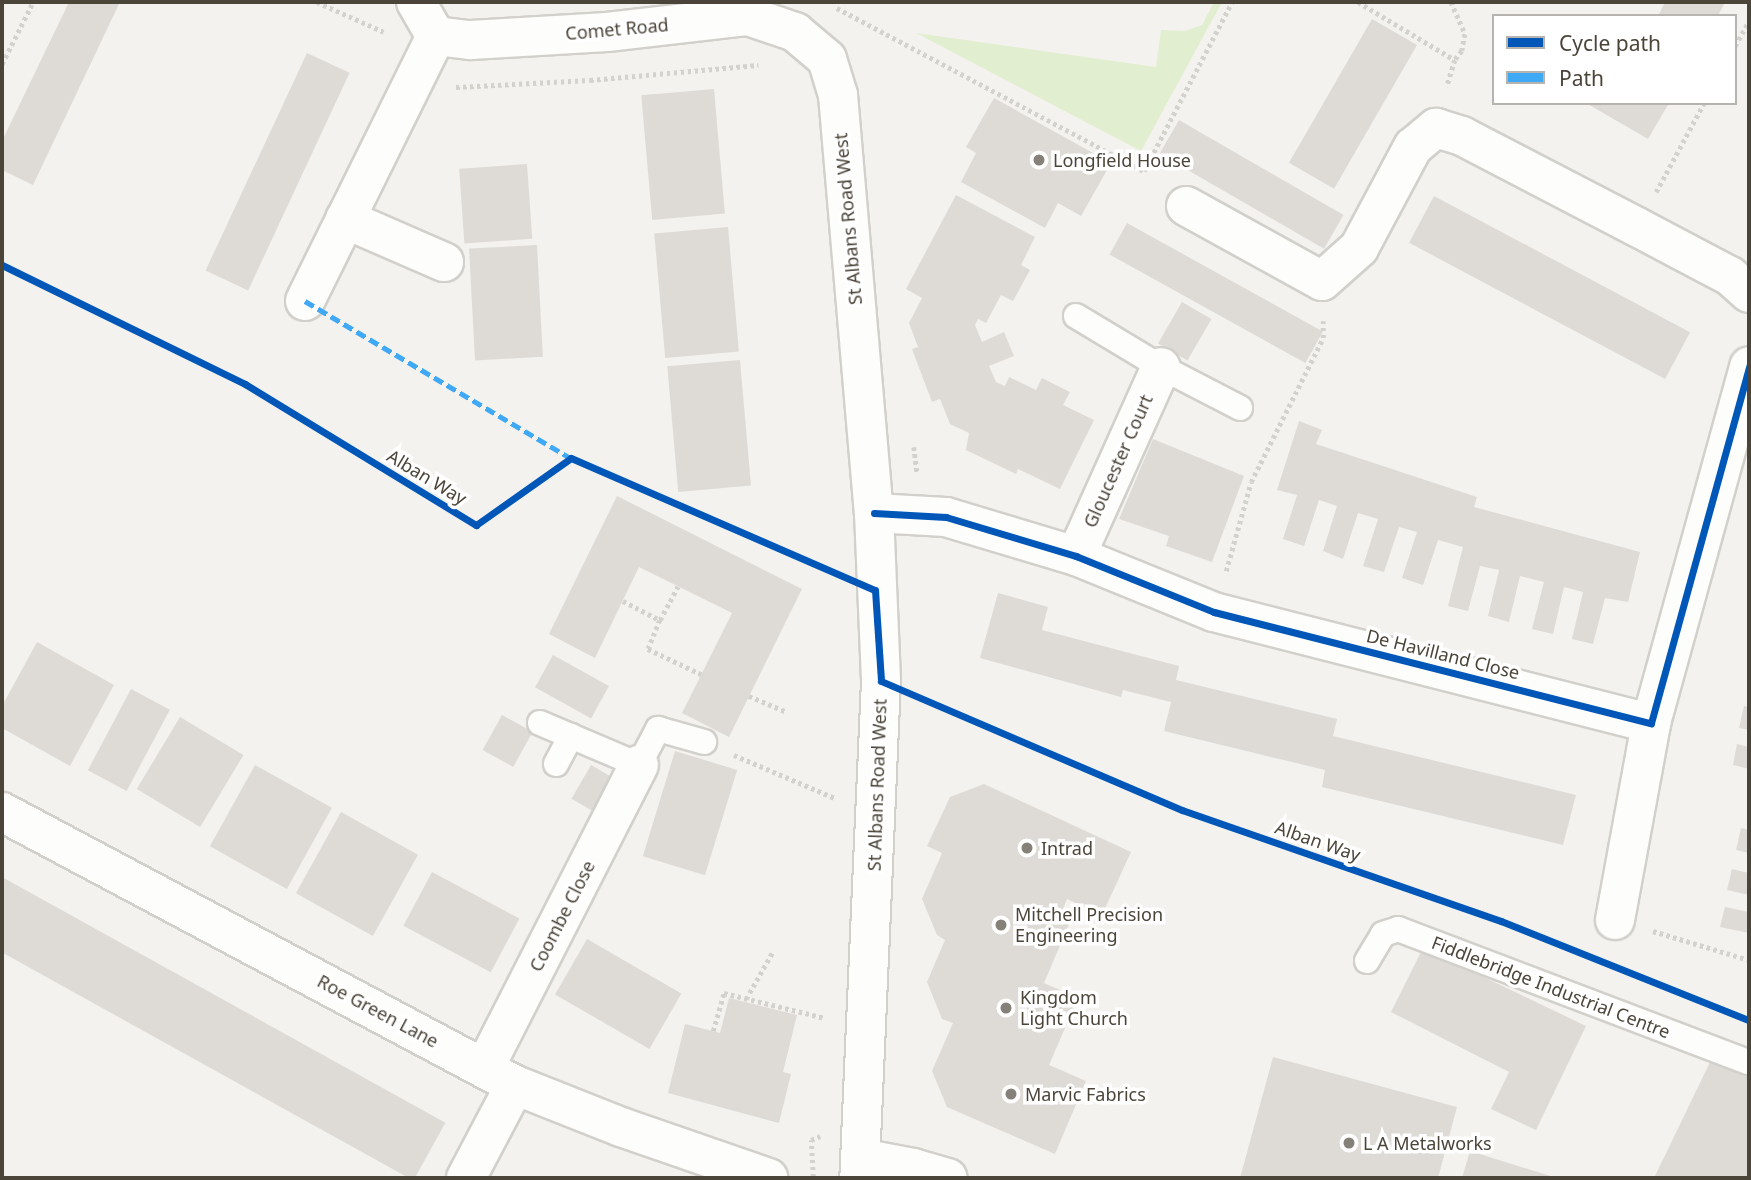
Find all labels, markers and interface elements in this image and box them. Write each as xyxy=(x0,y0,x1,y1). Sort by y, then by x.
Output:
street label: Comet Road xyxy=(564,14,670,44)
legend xyxy=(1492,14,1737,105)
text: Cycle path xyxy=(1559,29,1661,57)
text: Path xyxy=(1559,64,1604,92)
street label: St Albans Road West xyxy=(830,132,866,306)
place label: Longfield House xyxy=(1053,149,1191,171)
marker: Longfield House xyxy=(1031,152,1047,168)
street label: Gloucester Court xyxy=(1079,391,1157,531)
street label: Alban Way xyxy=(383,445,471,509)
street label: De Havilland Close xyxy=(1364,625,1522,683)
street label: St Albans Road West xyxy=(863,698,891,872)
street label: Alban Way xyxy=(1273,816,1363,866)
place label: Intrad xyxy=(1041,837,1093,859)
marker: Intrad xyxy=(1019,840,1035,856)
street label: Coombe Close xyxy=(525,857,599,975)
place label: Mitchell Precision Engineering xyxy=(1015,904,1163,946)
marker: Mitchell Precision Engineering xyxy=(993,917,1009,933)
street label: Fiddlebridge Industrial Centre xyxy=(1429,932,1673,1042)
street label: Roe Green Lane xyxy=(314,970,442,1052)
place label: Kingdom Light Church xyxy=(1020,987,1128,1030)
marker: Kingdom Light Church xyxy=(998,1000,1014,1016)
place label: Marvic Fabrics xyxy=(1025,1083,1146,1105)
marker: Marvic Fabrics xyxy=(1003,1086,1019,1102)
place label: L A Metalworks xyxy=(1363,1132,1492,1154)
marker: L A Metalworks xyxy=(1341,1135,1357,1151)

